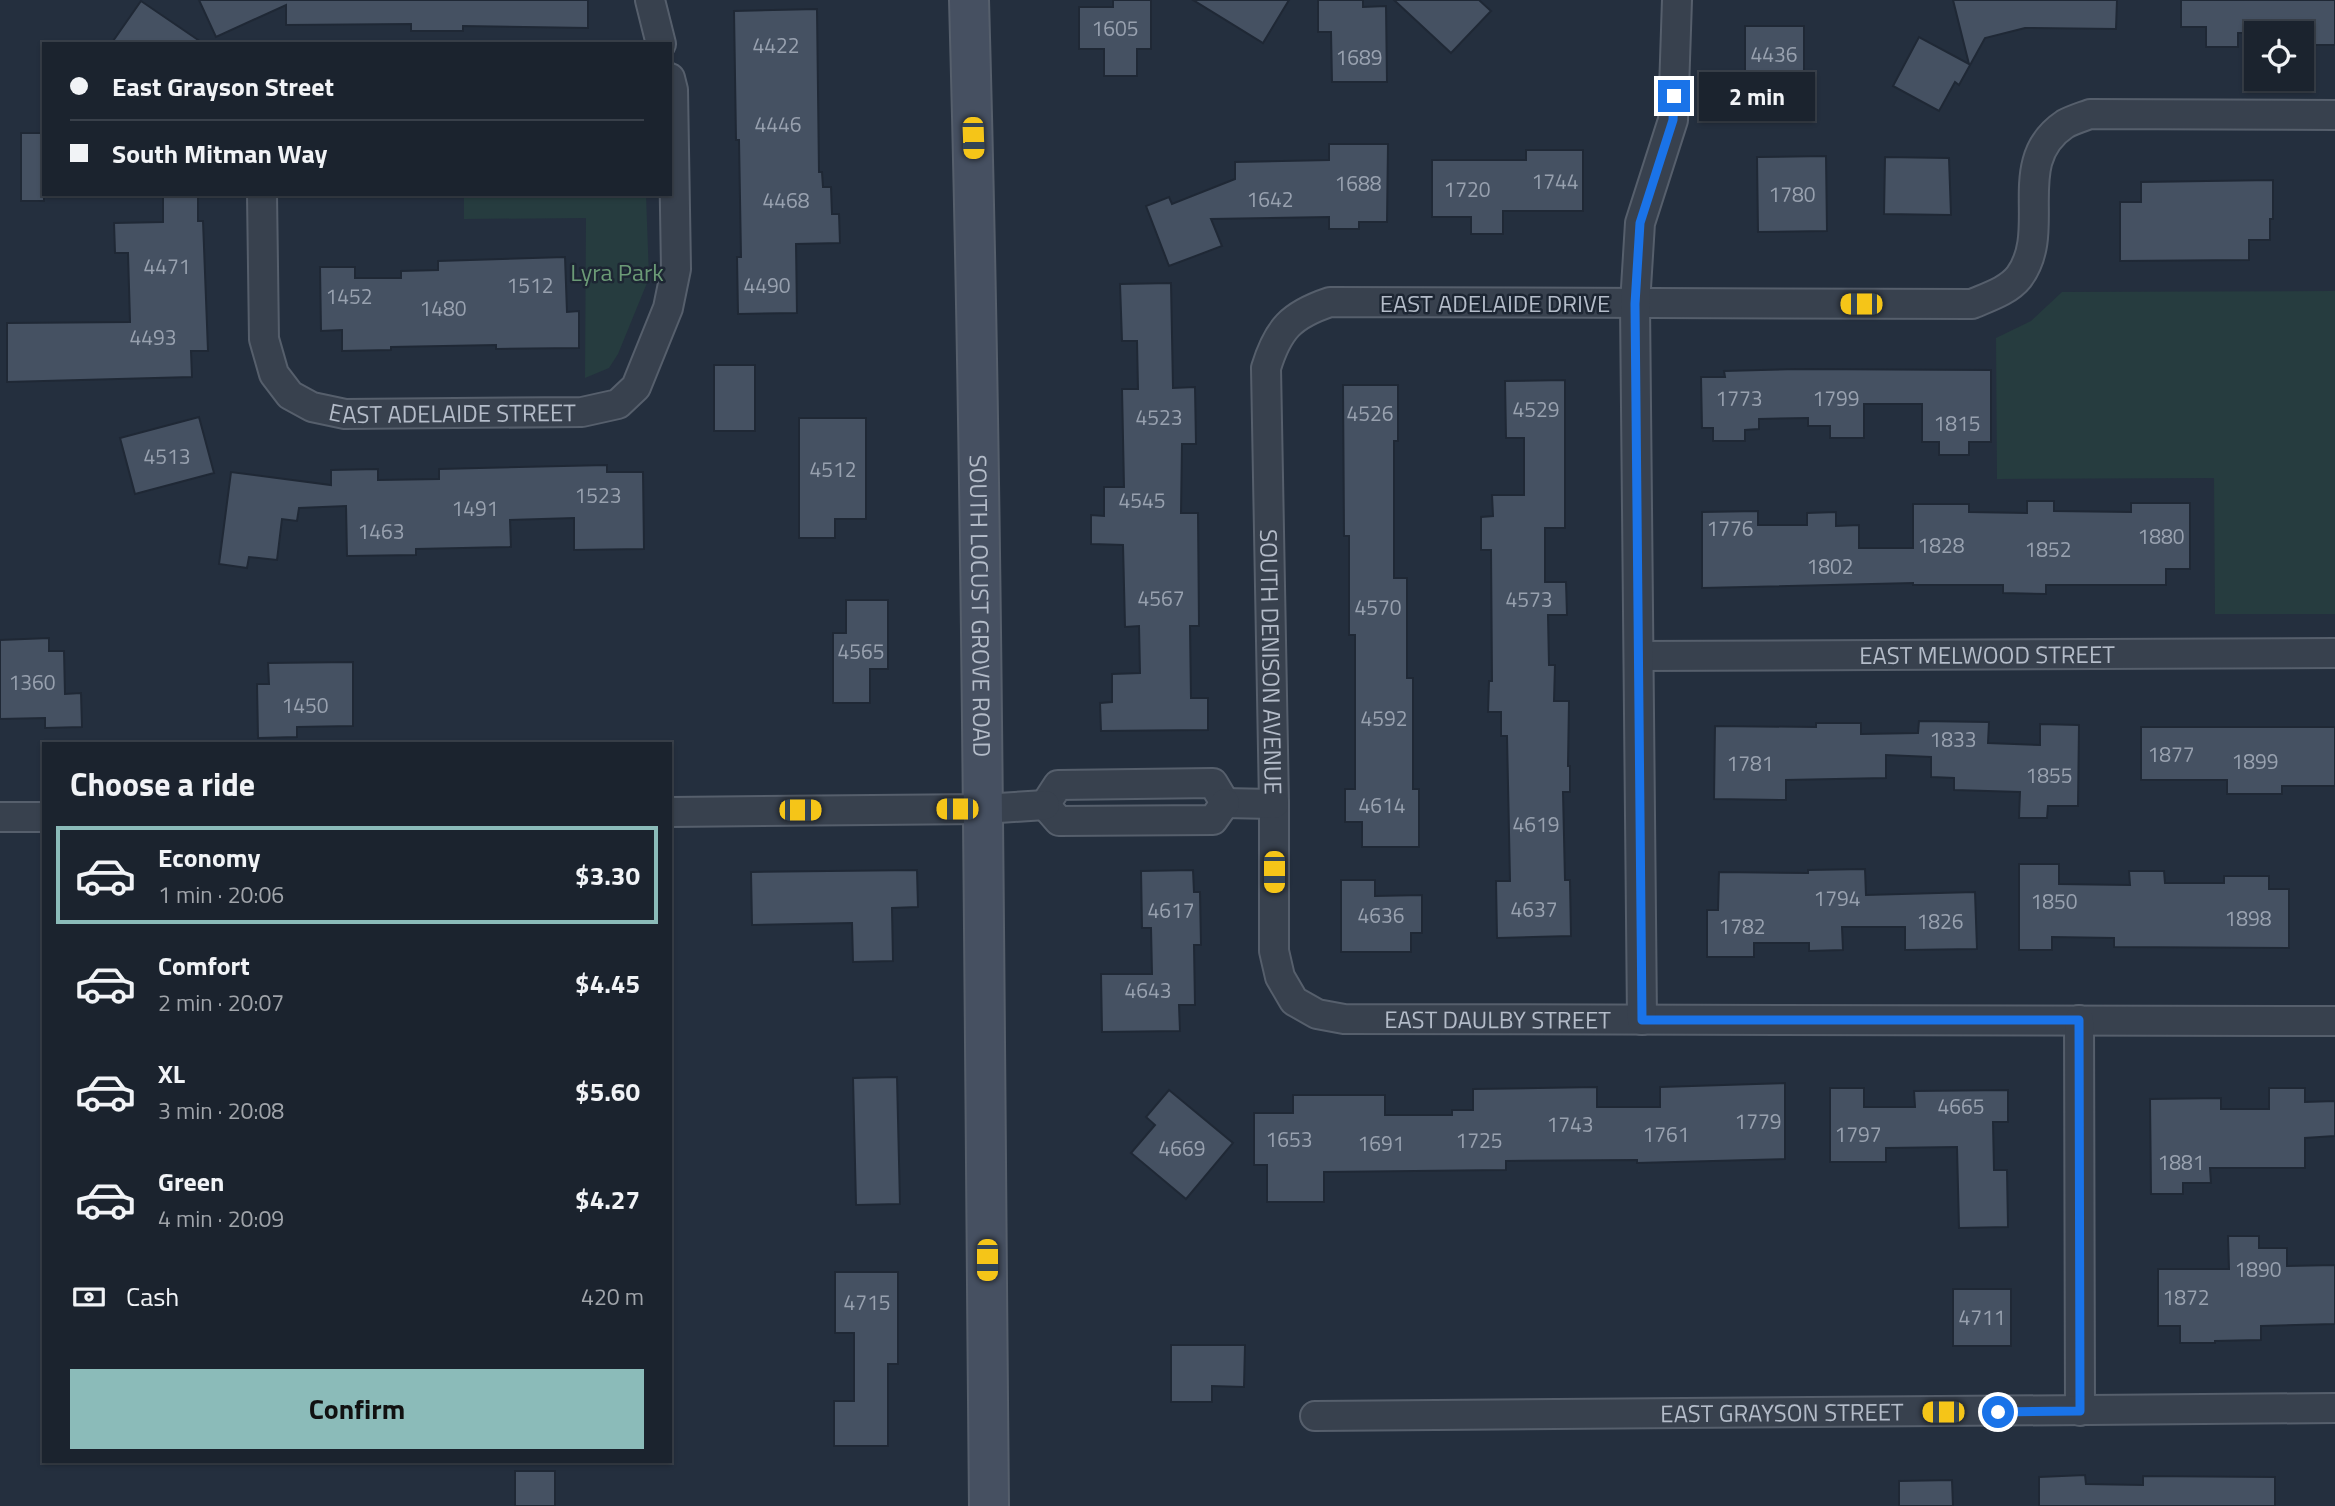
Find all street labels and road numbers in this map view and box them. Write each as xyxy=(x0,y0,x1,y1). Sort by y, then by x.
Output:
street label: EAST ADELAIDE DRIVE xyxy=(1380,285,1610,321)
street label: EAST ADELAIDE STREET xyxy=(326,393,576,432)
street label: SOUTH LOCUST GROVE ROAD xyxy=(961,454,1000,757)
street label: SOUTH DENISON AVENUE xyxy=(1251,529,1292,795)
street label: EAST MELWOOD STREET xyxy=(1859,636,2115,673)
street label: EAST DAULBY STREET xyxy=(1384,1001,1611,1038)
street label: EAST GRAYSON STREET xyxy=(1660,1393,1904,1431)

